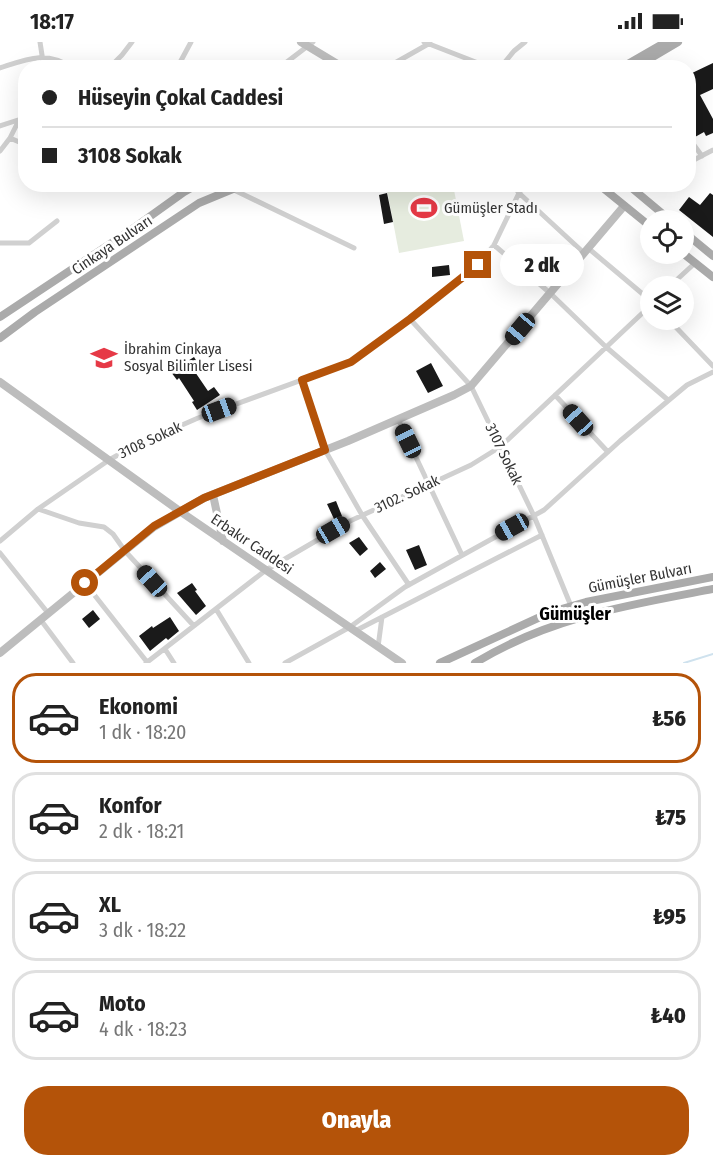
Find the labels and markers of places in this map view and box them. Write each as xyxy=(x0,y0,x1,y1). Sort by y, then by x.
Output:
sports icon: Gümüşler Stadı xyxy=(409,193,439,223)
place label: Gümüşler Stadı xyxy=(444,199,538,217)
place label: İbrahim Cinkaya Sosyal Bilimler Lisesi xyxy=(124,340,252,375)
school or university icon: İbrahim Cinkaya Sosyal Bilimler Lisesi xyxy=(89,343,119,373)

